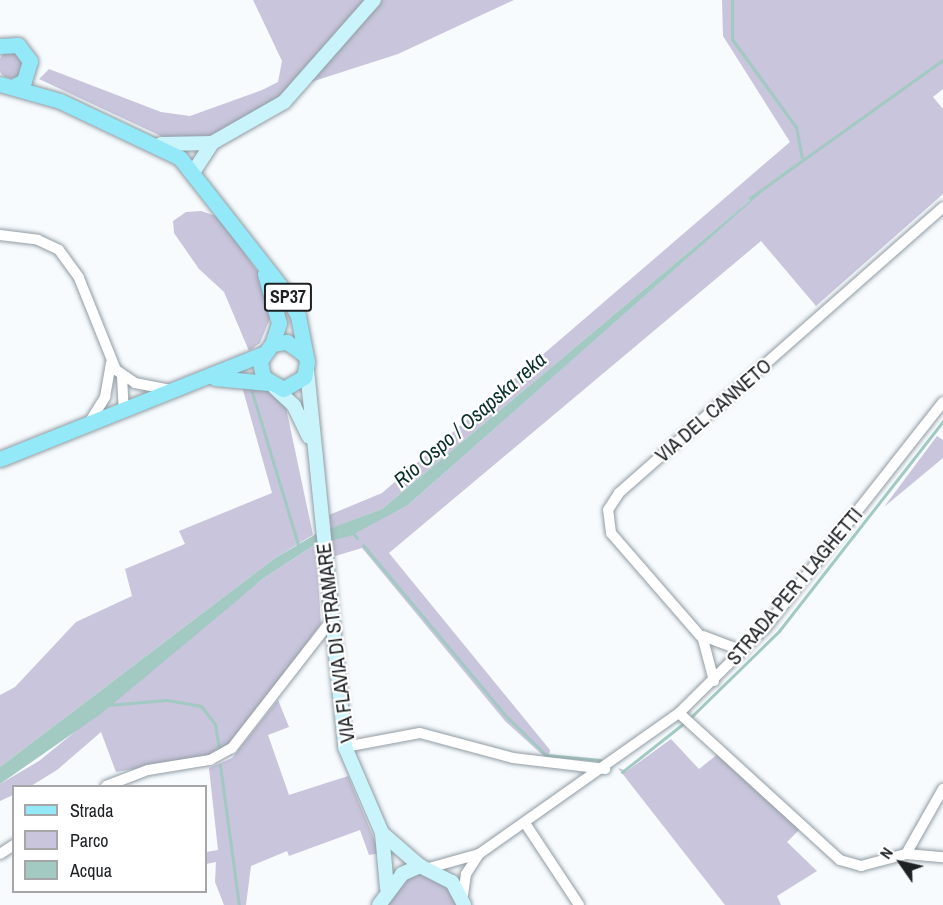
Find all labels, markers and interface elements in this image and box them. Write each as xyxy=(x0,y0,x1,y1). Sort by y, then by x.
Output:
road number: SP37 xyxy=(262,282,314,312)
water label: Rio Ospo / Osapska reka xyxy=(389,347,551,493)
street label: VIA DEL CANNETO xyxy=(650,353,776,467)
street label: STRADA PER I LAGHETTI xyxy=(721,502,867,670)
street label: VIA FLAVIA DI STRAMARE xyxy=(311,541,359,745)
legend xyxy=(12,785,207,893)
text: Strada xyxy=(70,798,114,823)
text: Parco xyxy=(70,828,109,853)
north arrow xyxy=(871,833,931,893)
text: N xyxy=(874,843,898,863)
text: Acqua xyxy=(70,858,112,883)

